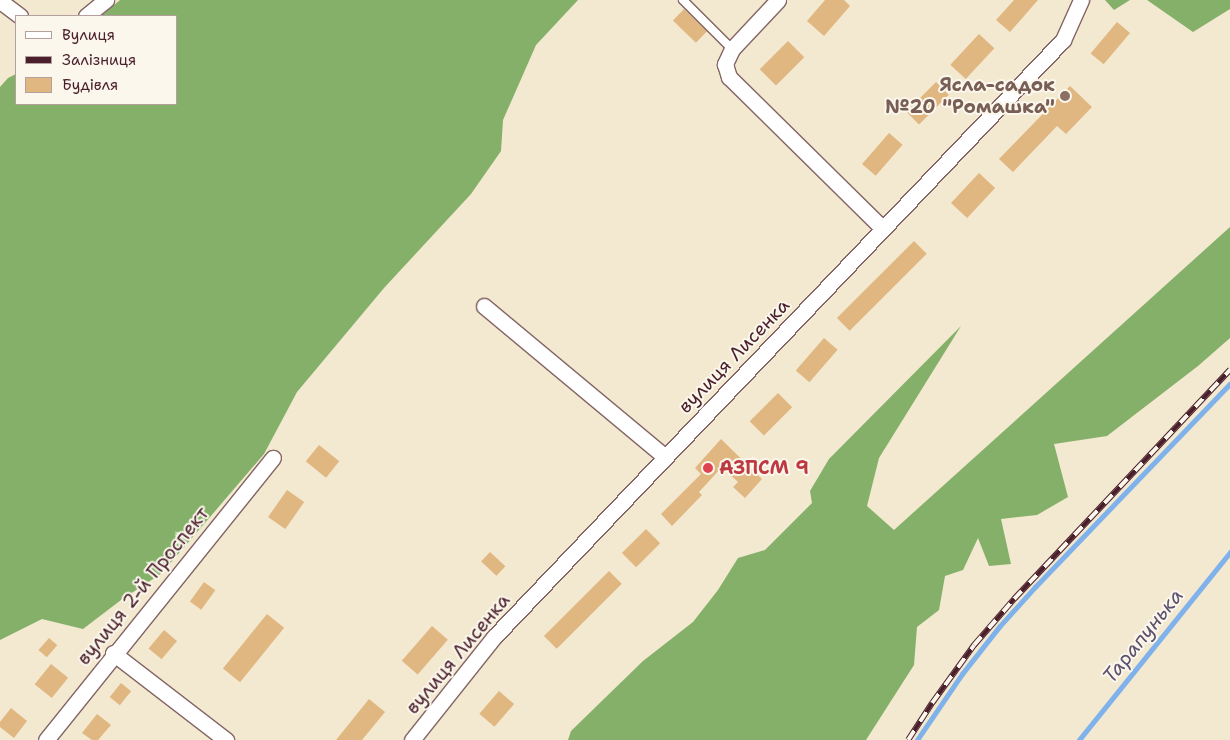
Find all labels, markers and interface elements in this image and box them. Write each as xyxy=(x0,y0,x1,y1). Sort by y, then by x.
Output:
legend xyxy=(15,15,178,105)
text: Вулиця xyxy=(62,25,115,45)
text: Залізниця xyxy=(62,50,136,70)
place label: Ясла-садок №20 "Ромашка" xyxy=(885,74,1055,118)
text: Будівля xyxy=(62,75,118,95)
marker: Ясла-садок №20 "Ромашка" xyxy=(1059,90,1071,102)
street label: вулиця Лисенка xyxy=(674,294,794,418)
place label: АЗПСМ 9 xyxy=(719,457,809,479)
marker: АЗПСМ 9 xyxy=(701,461,715,475)
street label: вулиця 2-й Проспект xyxy=(72,502,214,670)
water label: Тарапунька xyxy=(1098,584,1188,688)
street label: вулиця Лисенка xyxy=(401,589,515,719)

